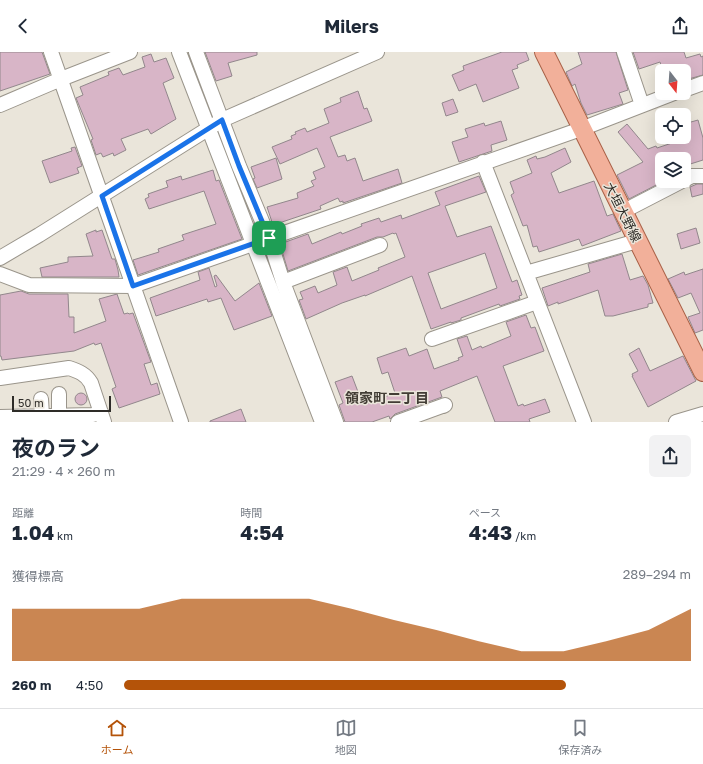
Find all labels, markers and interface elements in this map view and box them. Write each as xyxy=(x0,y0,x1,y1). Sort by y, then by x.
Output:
icon: back xyxy=(12,15,34,37)
text: Milers xyxy=(324,15,379,37)
icon: share xyxy=(669,15,691,37)
north arrow xyxy=(655,64,691,100)
map controls xyxy=(655,64,691,188)
button: locate xyxy=(655,108,691,144)
button: layers xyxy=(655,152,691,188)
street label: 大垣大野線 xyxy=(601,179,645,245)
pin xyxy=(252,221,286,255)
icon: arrive xyxy=(258,227,280,249)
district label: 領家町二丁目 xyxy=(345,389,429,406)
scale bar xyxy=(12,394,111,413)
text: 50 m xyxy=(18,396,44,409)
text: 夜のラン xyxy=(12,434,100,461)
button: share xyxy=(649,435,691,477)
text: 21:29 · 4 × 260 m xyxy=(12,463,115,479)
text: 距離 xyxy=(12,506,34,519)
text: 時間 xyxy=(240,506,262,519)
text: ペース xyxy=(469,506,501,519)
text: 1.04 xyxy=(12,520,54,544)
text: 4:54 xyxy=(240,520,284,544)
text: 4:43 xyxy=(469,520,512,544)
text: km xyxy=(54,529,73,542)
text: /km xyxy=(512,529,536,542)
text: 289–294 m xyxy=(623,566,691,582)
text: 獲得標高 xyxy=(12,568,64,584)
text: 260 m xyxy=(12,677,51,693)
text: 4:50 xyxy=(76,677,103,693)
tab: ホーム xyxy=(101,717,133,757)
tab: 地図 xyxy=(335,717,357,757)
tab: 保存済み xyxy=(558,717,602,757)

